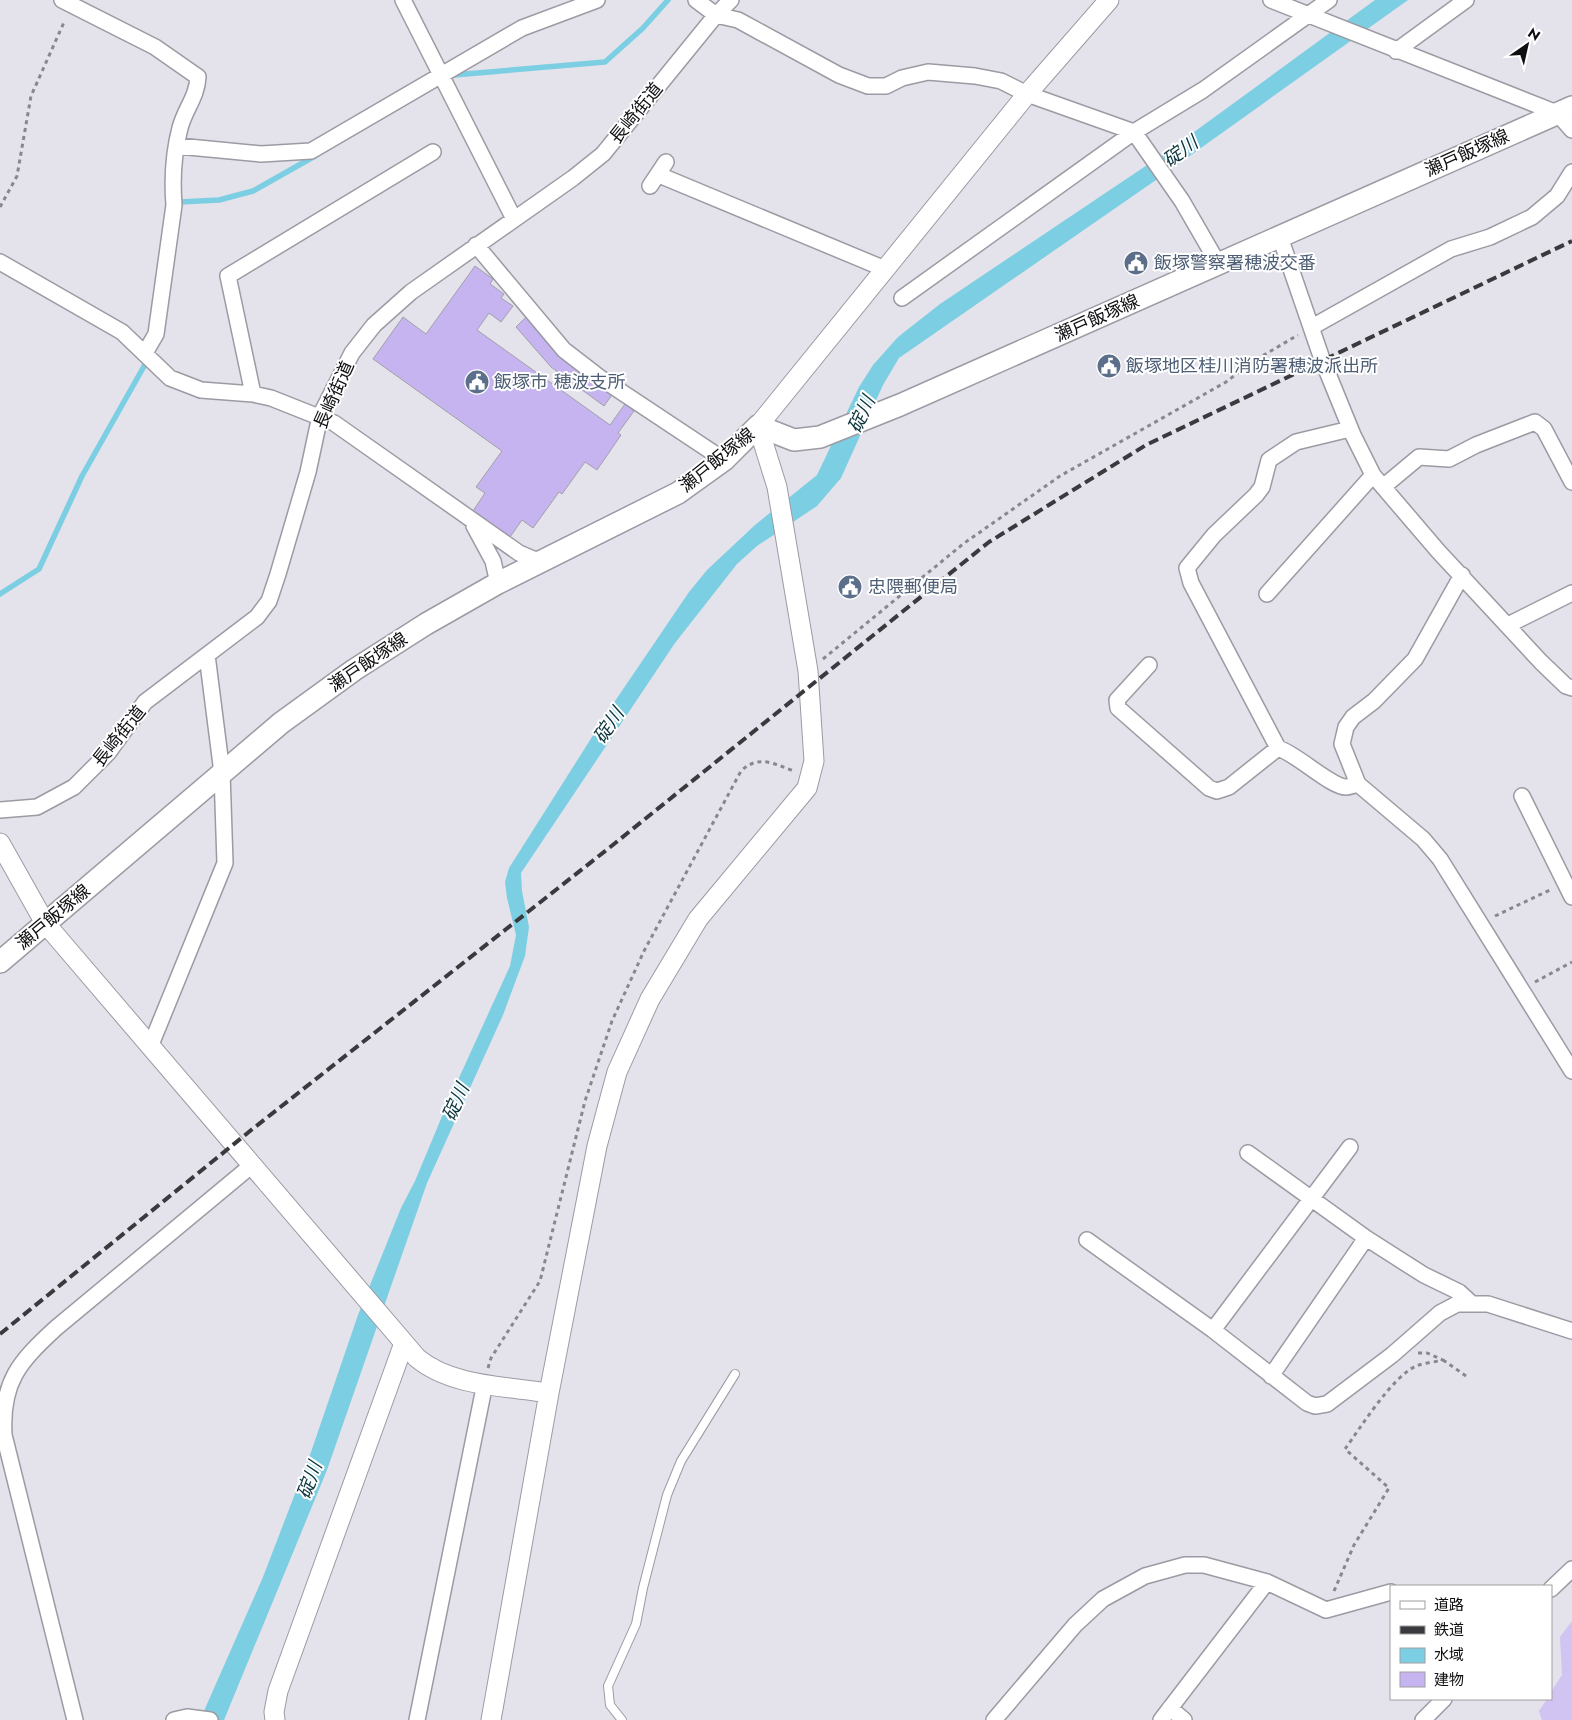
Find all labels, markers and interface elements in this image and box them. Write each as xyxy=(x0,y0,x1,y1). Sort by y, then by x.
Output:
north arrow xyxy=(1502,20,1552,70)
text: N xyxy=(1524,23,1544,46)
street label: 長崎街道 xyxy=(603,77,669,149)
street label: 瀬戸飯塚線 xyxy=(1421,123,1513,183)
water label: 碇川 xyxy=(1157,128,1205,173)
public building icon: 飯塚警察署穂波交番 xyxy=(1123,250,1149,276)
place label: 飯塚警察署穂波交番 xyxy=(1154,250,1316,276)
street label: 瀬戸飯塚線 xyxy=(1051,288,1143,348)
public building icon: 飯塚地区桂川消防署穂波派出所 xyxy=(1096,353,1122,379)
place label: 飯塚地区桂川消防署穂波派出所 xyxy=(1126,353,1378,379)
street label: 長崎街道 xyxy=(307,357,361,433)
public building icon: 飯塚市 穂波支所 xyxy=(464,369,490,395)
place label: 飯塚市 穂波支所 xyxy=(494,369,625,395)
water label: 碇川 xyxy=(841,389,883,437)
street label: 瀬戸飯塚線 xyxy=(674,422,760,498)
public building icon: 忠隈郵便局 xyxy=(837,574,863,600)
place label: 忠隈郵便局 xyxy=(868,574,958,600)
street label: 瀬戸飯塚線 xyxy=(323,626,413,698)
street label: 長崎街道 xyxy=(86,700,152,772)
water label: 碇川 xyxy=(587,700,631,749)
street label: 瀬戸飯塚線 xyxy=(10,878,96,956)
water label: 碇川 xyxy=(435,1078,476,1125)
water label: 碇川 xyxy=(290,1456,329,1503)
legend xyxy=(1390,1585,1552,1700)
text: 道路 xyxy=(1434,1594,1464,1616)
text: 鉄道 xyxy=(1434,1619,1464,1641)
text: 水域 xyxy=(1434,1644,1464,1666)
text: 建物 xyxy=(1434,1669,1464,1691)

